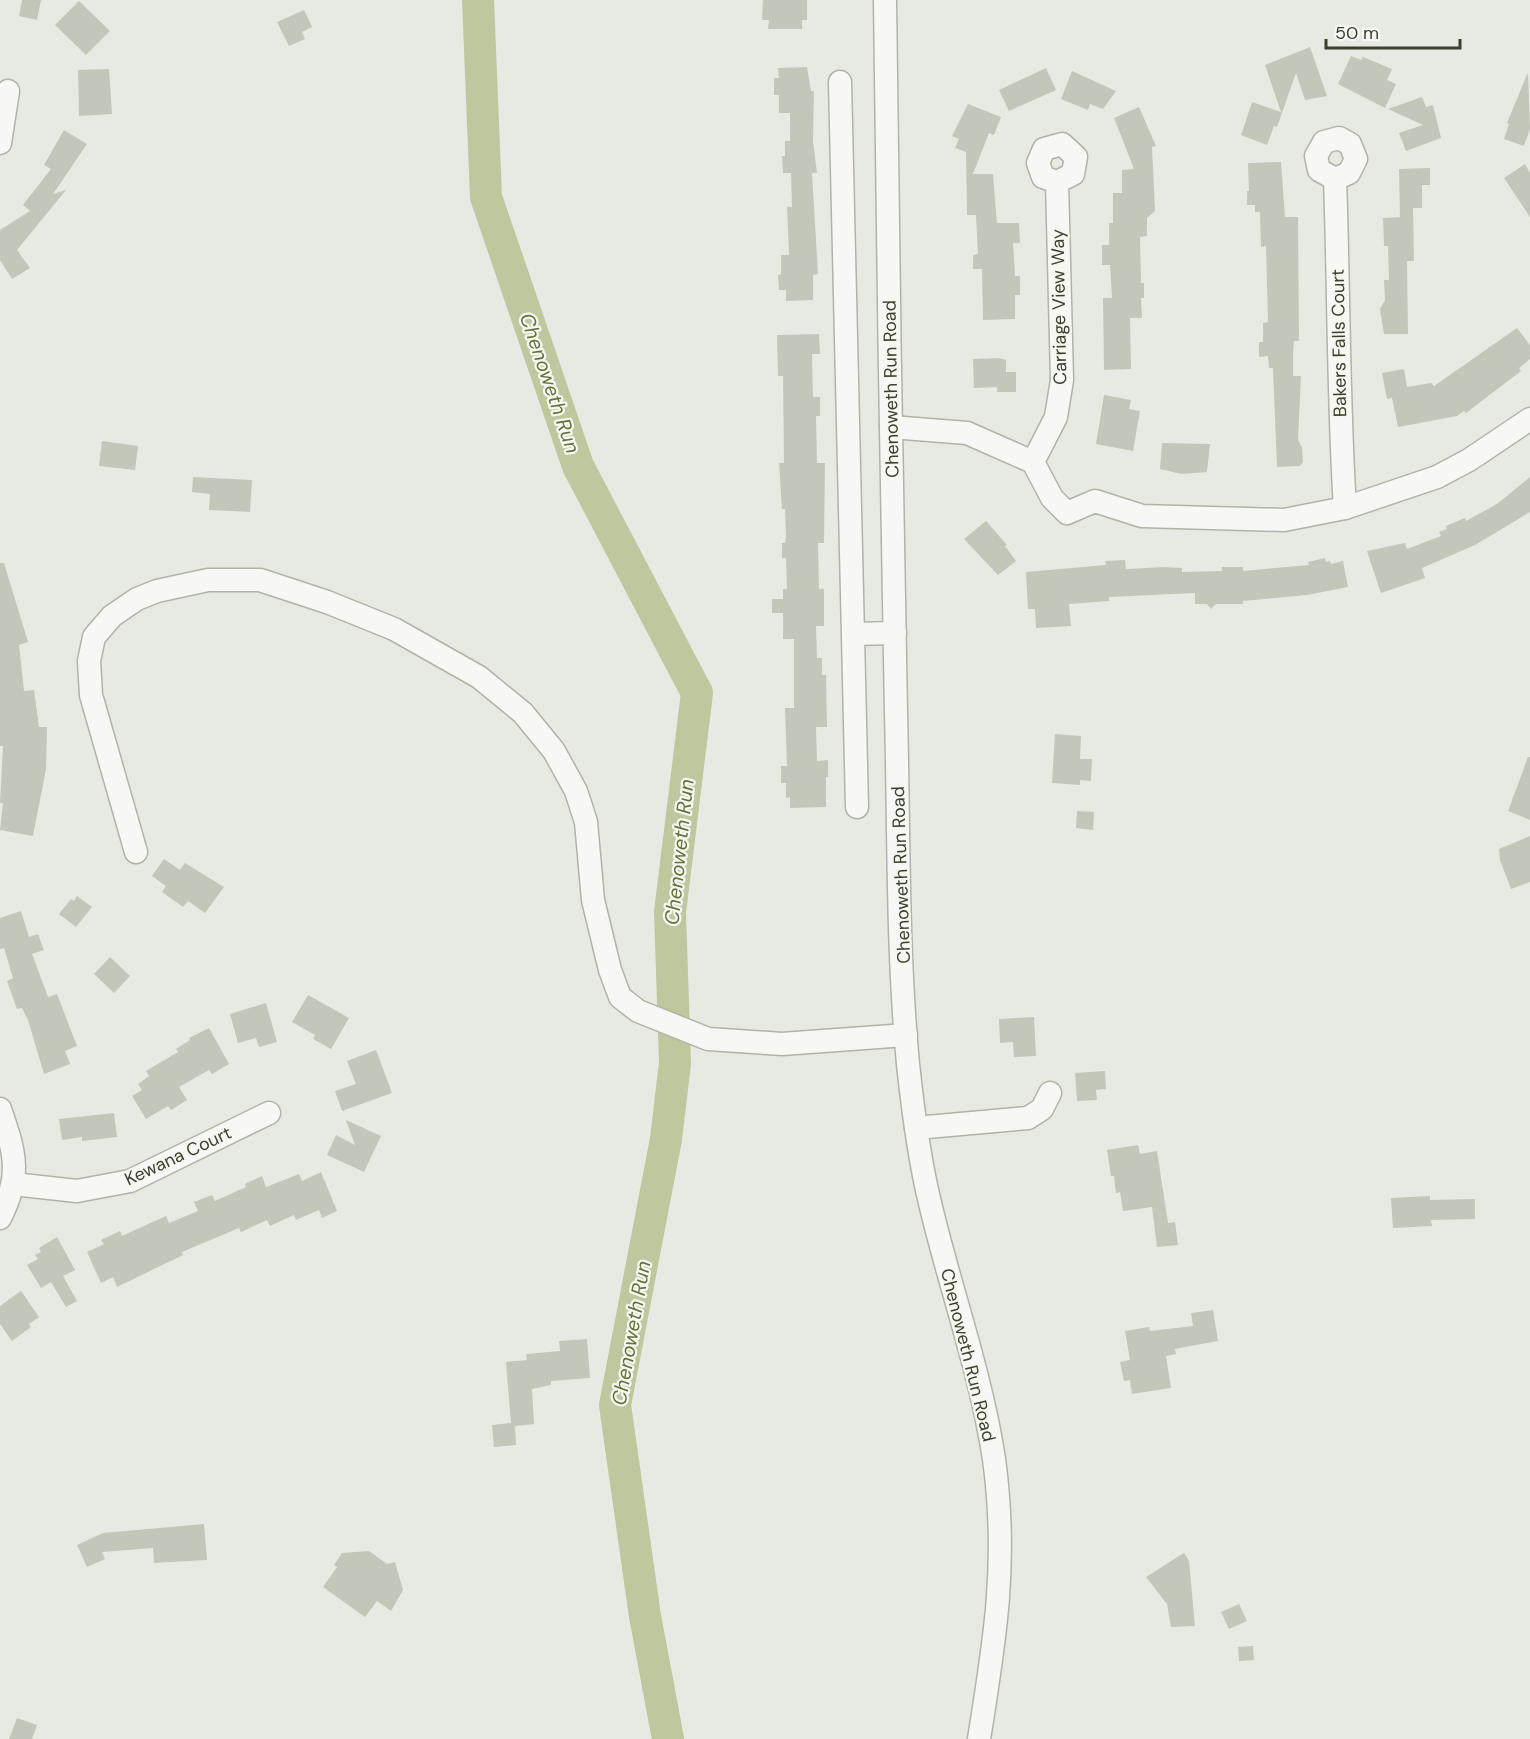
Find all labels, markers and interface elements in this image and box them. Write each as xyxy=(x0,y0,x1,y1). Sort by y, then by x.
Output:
scale bar xyxy=(1326,12,1460,50)
text: 50 m xyxy=(1335,21,1379,45)
street label: Carriage View Way xyxy=(1046,229,1072,385)
street label: Bakers Falls Court xyxy=(1326,269,1352,417)
street label: Chenoweth Run Road xyxy=(877,300,905,478)
water label: Chenoweth Run xyxy=(514,310,586,456)
water label: Chenoweth Run xyxy=(658,778,700,926)
street label: Chenoweth Run Road xyxy=(886,786,916,964)
street label: Kewana Court xyxy=(121,1121,235,1191)
water label: Chenoweth Run xyxy=(605,1259,657,1407)
street label: Chenoweth Run Road xyxy=(935,1266,1001,1444)

